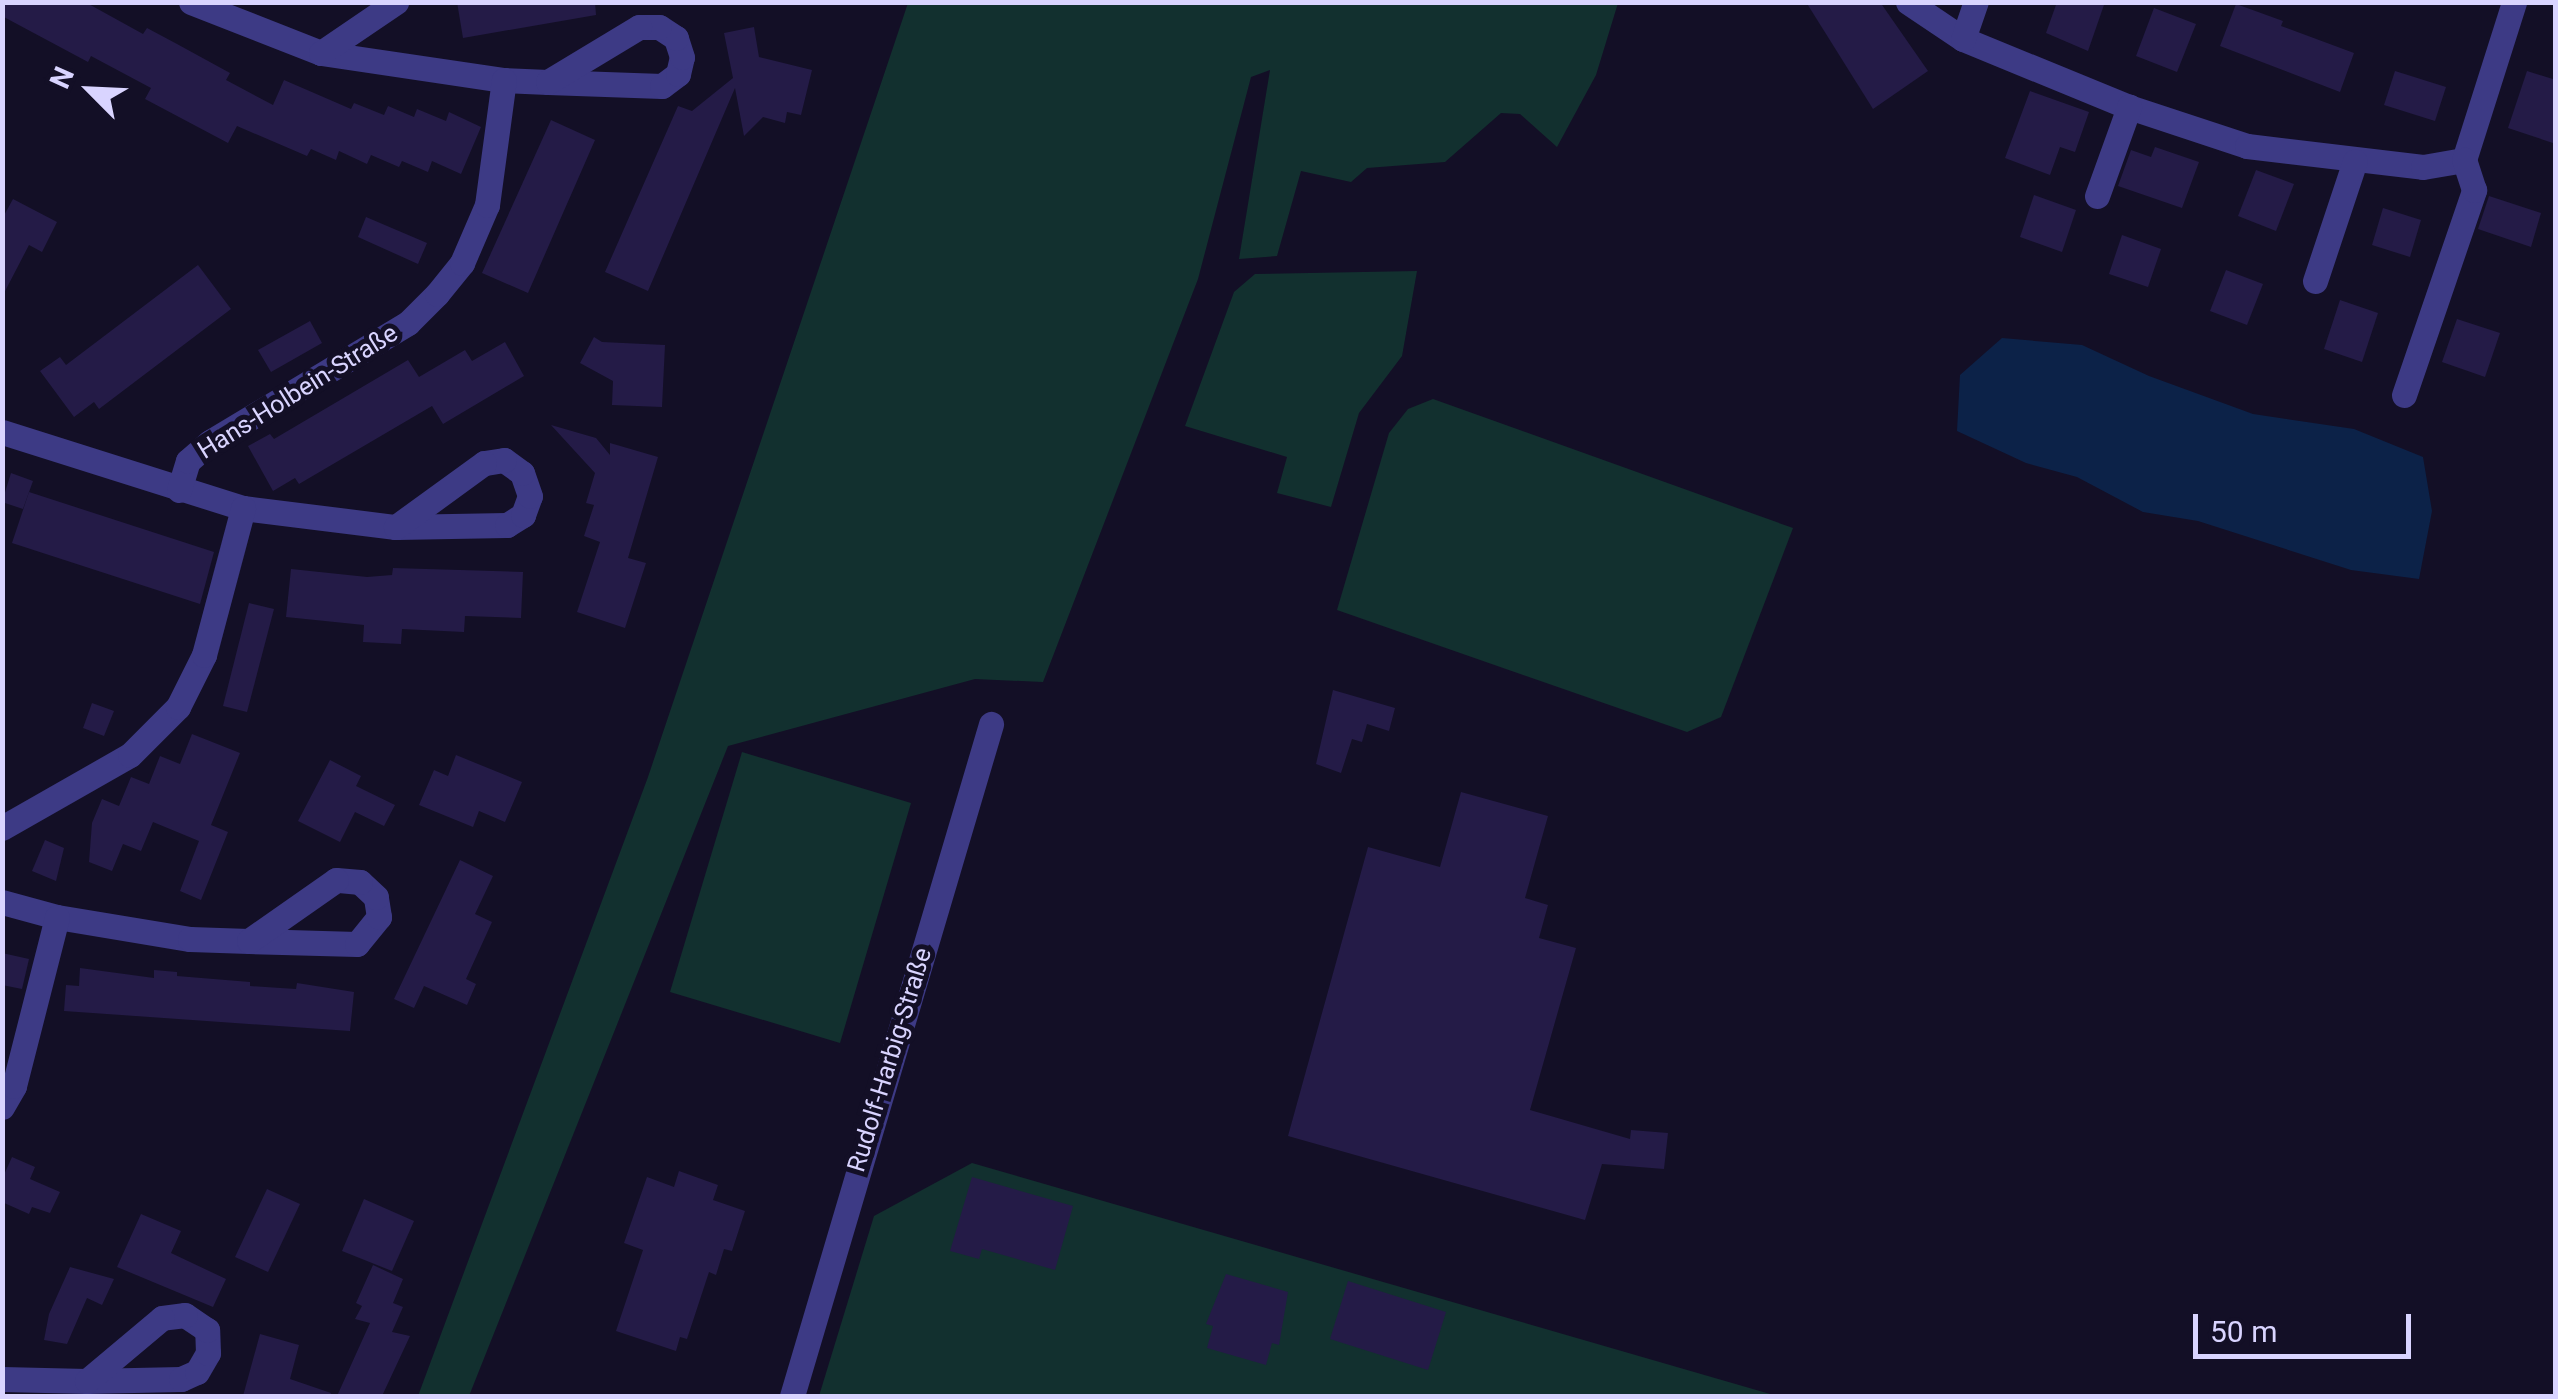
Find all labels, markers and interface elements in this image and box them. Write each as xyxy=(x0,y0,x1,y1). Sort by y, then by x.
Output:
north arrow xyxy=(40,40,140,140)
text: N xyxy=(43,62,81,93)
street label: Hans-Holbein-Straße xyxy=(193,318,403,466)
street label: Rudolf-Harbig-Straße xyxy=(842,944,938,1176)
scale bar xyxy=(2198,1294,2416,1356)
text: 50 m xyxy=(2210,1314,2277,1349)

